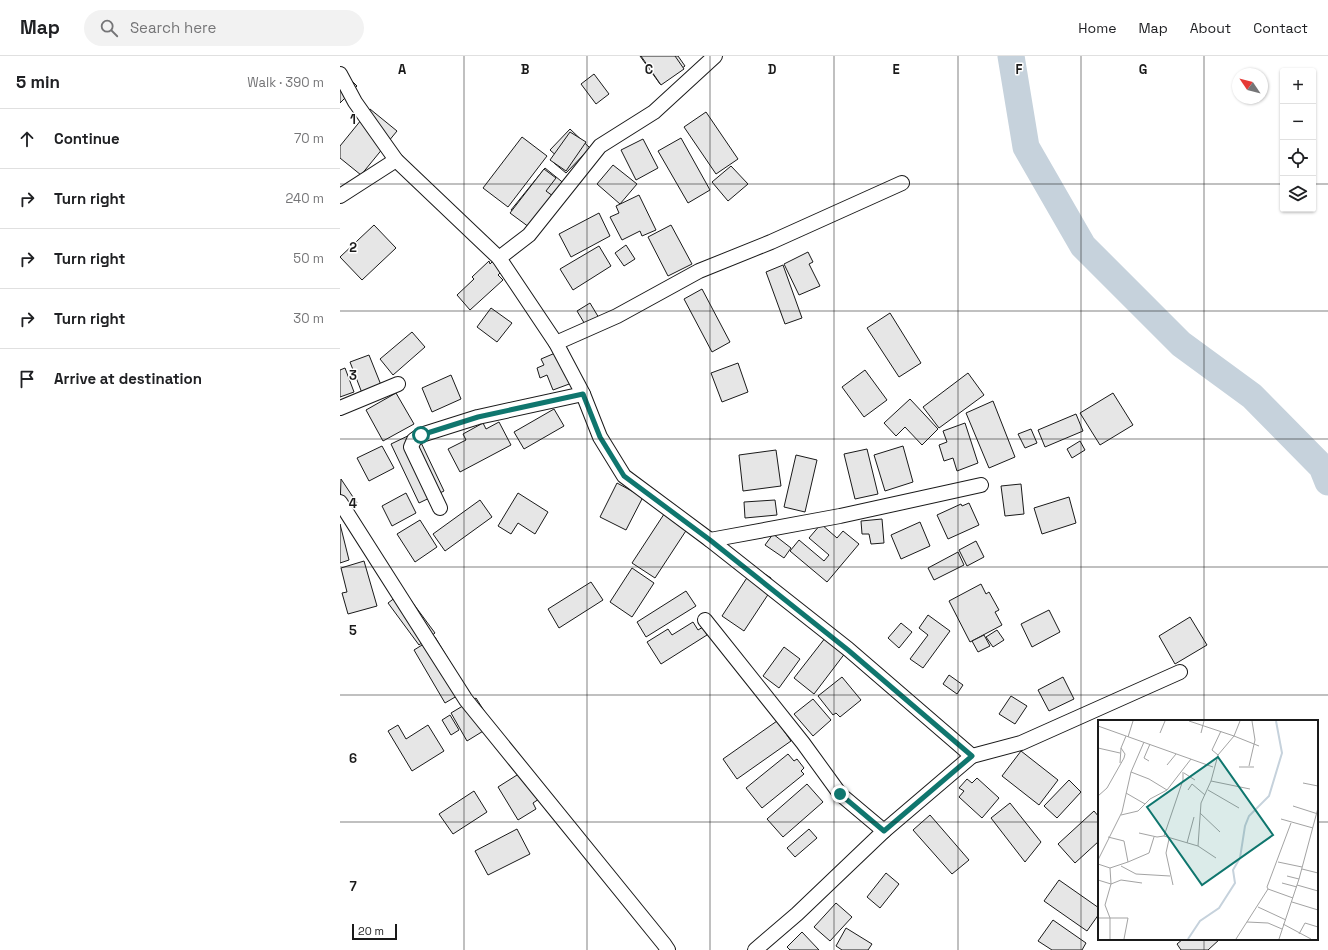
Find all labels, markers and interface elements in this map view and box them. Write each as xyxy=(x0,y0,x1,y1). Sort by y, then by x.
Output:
search box xyxy=(84,10,364,46)
text: Map xyxy=(20,15,60,40)
icon: search xyxy=(98,17,120,39)
text: Search here xyxy=(130,18,216,37)
text: Home xyxy=(1078,19,1116,37)
text: Map xyxy=(1138,19,1168,37)
text: About xyxy=(1190,19,1231,37)
text: Contact xyxy=(1253,19,1308,37)
text: A xyxy=(398,61,407,78)
text: B xyxy=(521,61,530,78)
text: C xyxy=(645,61,653,78)
text: D xyxy=(768,61,777,78)
text: E xyxy=(892,61,900,78)
text: F xyxy=(1016,61,1023,78)
text: G xyxy=(1139,61,1147,78)
north arrow xyxy=(1232,68,1268,104)
map controls xyxy=(1280,68,1316,212)
button: + xyxy=(1280,68,1316,104)
text: 5 min xyxy=(16,71,60,93)
text: Walk · 390 m xyxy=(247,74,324,91)
button: − xyxy=(1280,104,1316,140)
text: 1 xyxy=(350,111,356,128)
icon: ahead xyxy=(16,128,38,150)
text: Continue xyxy=(54,129,120,148)
text: 70 m xyxy=(294,130,324,147)
button: locate xyxy=(1280,140,1316,176)
button: layers xyxy=(1280,176,1316,212)
icon: right xyxy=(16,188,38,210)
text: Turn right xyxy=(54,189,125,208)
text: 240 m xyxy=(286,190,324,207)
text: 2 xyxy=(349,239,357,256)
icon: right xyxy=(16,248,38,270)
text: Turn right xyxy=(54,249,125,268)
text: 50 m xyxy=(293,250,324,267)
icon: right xyxy=(16,308,38,330)
text: Turn right xyxy=(54,309,125,328)
text: 30 m xyxy=(293,310,324,327)
text: 3 xyxy=(349,367,357,384)
icon: arrive xyxy=(16,368,38,390)
text: Arrive at destination xyxy=(54,369,202,388)
route start xyxy=(412,426,430,444)
text: 4 xyxy=(349,495,357,512)
text: 5 xyxy=(349,622,357,639)
inset map xyxy=(1098,720,1318,940)
text: 6 xyxy=(349,750,357,767)
route end xyxy=(831,785,849,803)
text: 7 xyxy=(349,878,357,895)
scale bar xyxy=(352,922,397,941)
text: 20 m xyxy=(358,924,384,938)

